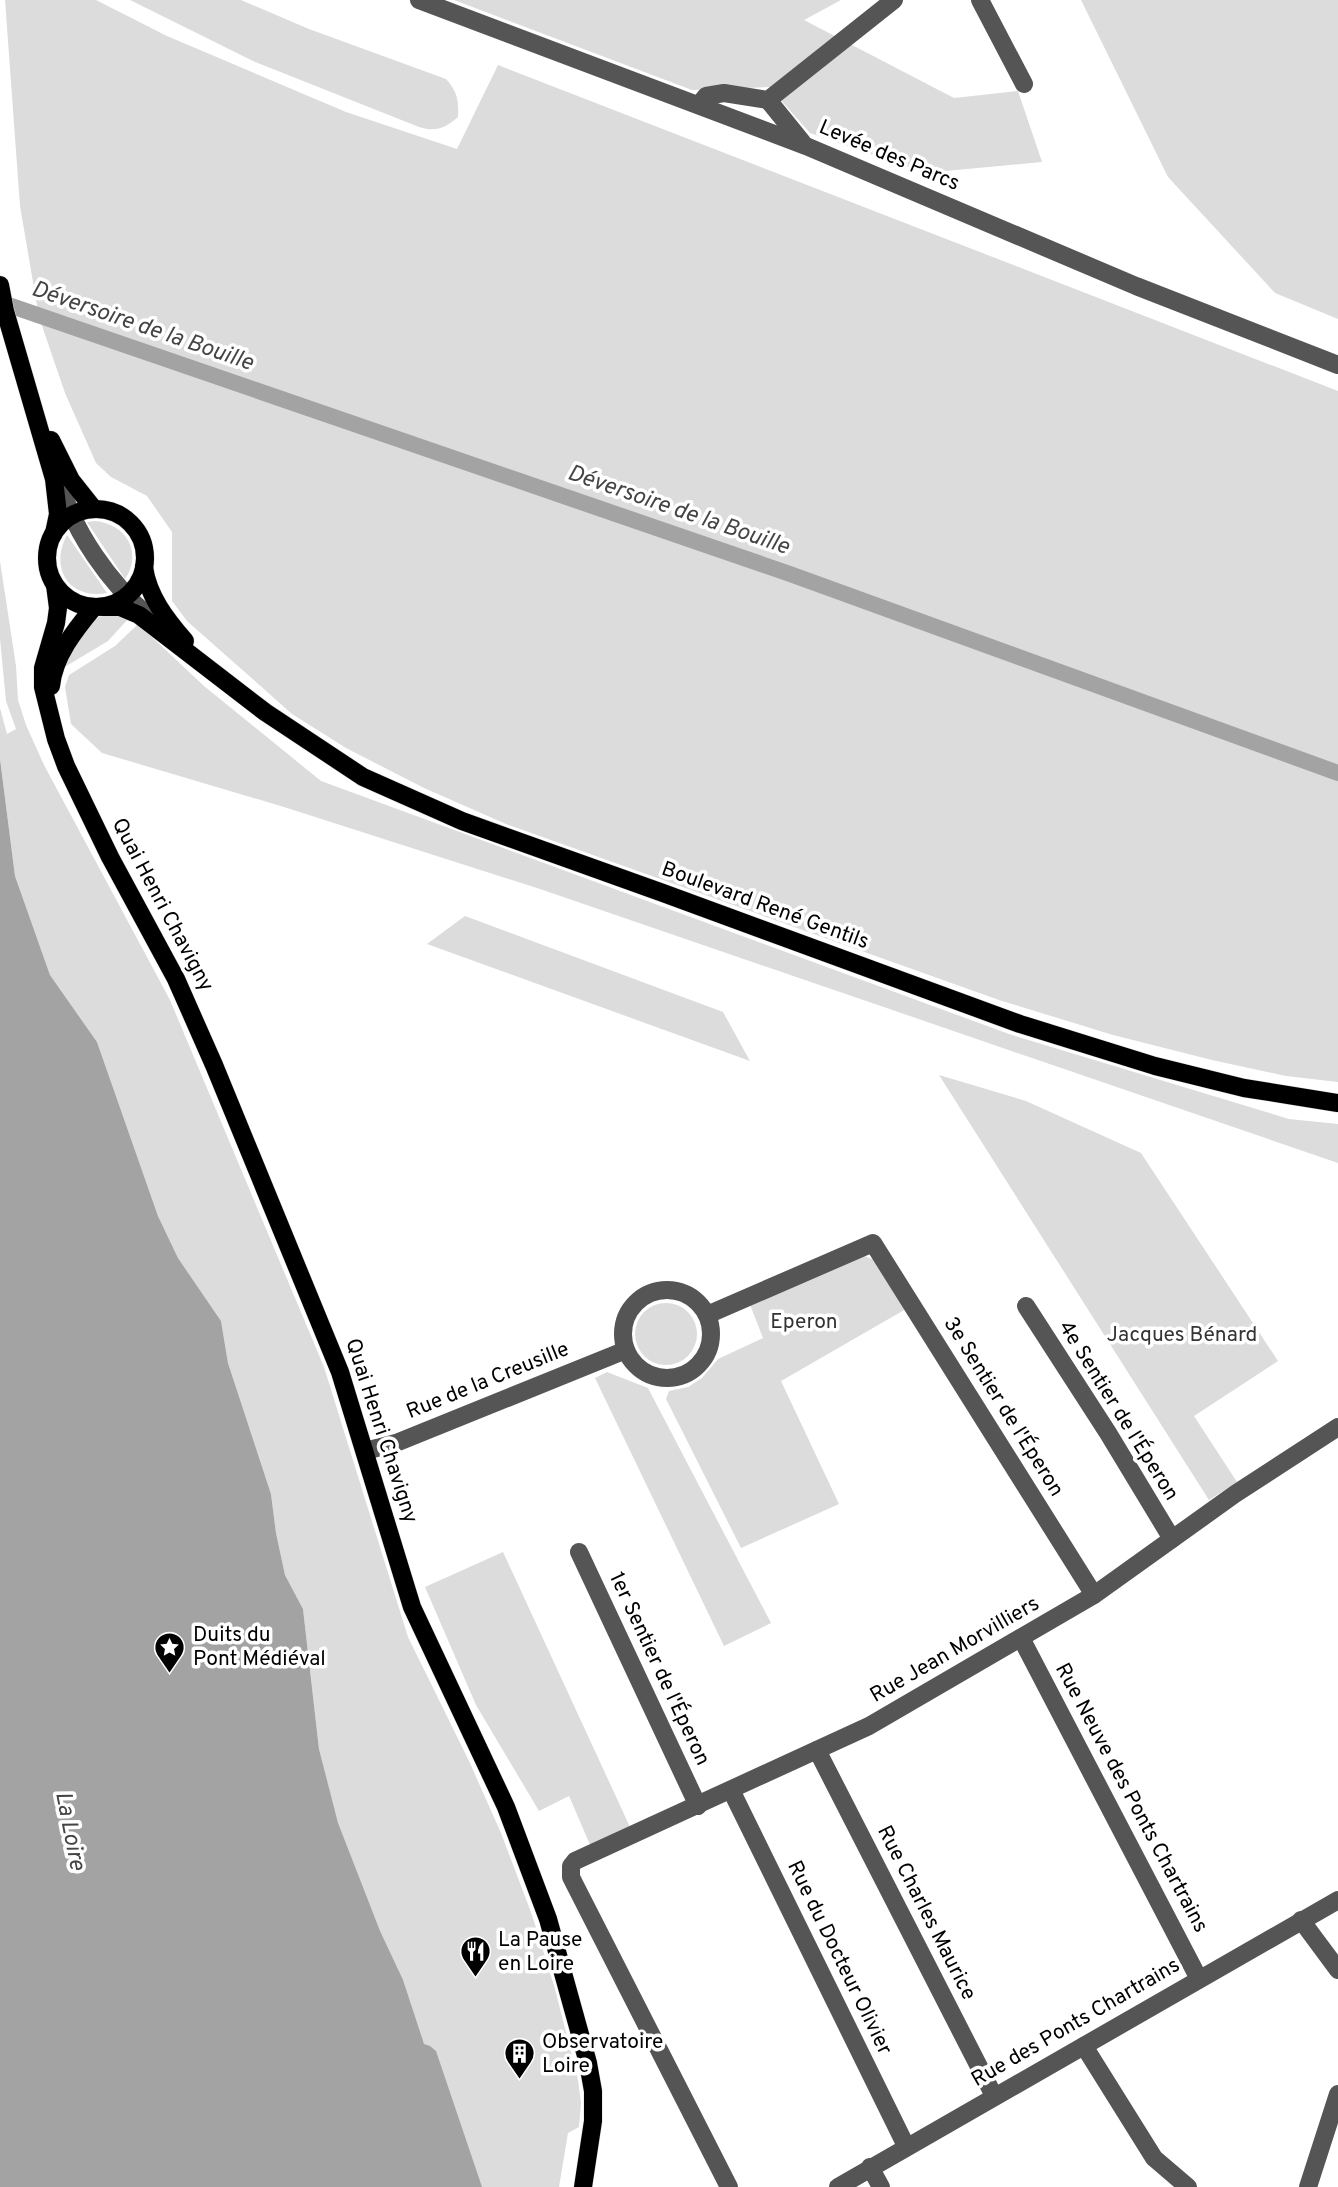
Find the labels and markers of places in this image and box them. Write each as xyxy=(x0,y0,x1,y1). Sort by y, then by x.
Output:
place label: Duits du Pont Médiéval xyxy=(193,1622,326,1673)
place icon: Duits du Pont Médiéval xyxy=(153,1630,187,1674)
place label: La Pause en Loire xyxy=(498,1927,582,1978)
restaurant icon: La Pause en Loire xyxy=(458,1935,492,1979)
place label: Observatoire Loire xyxy=(542,2029,663,2080)
building icon: Observatoire Loire xyxy=(502,2037,536,2081)

